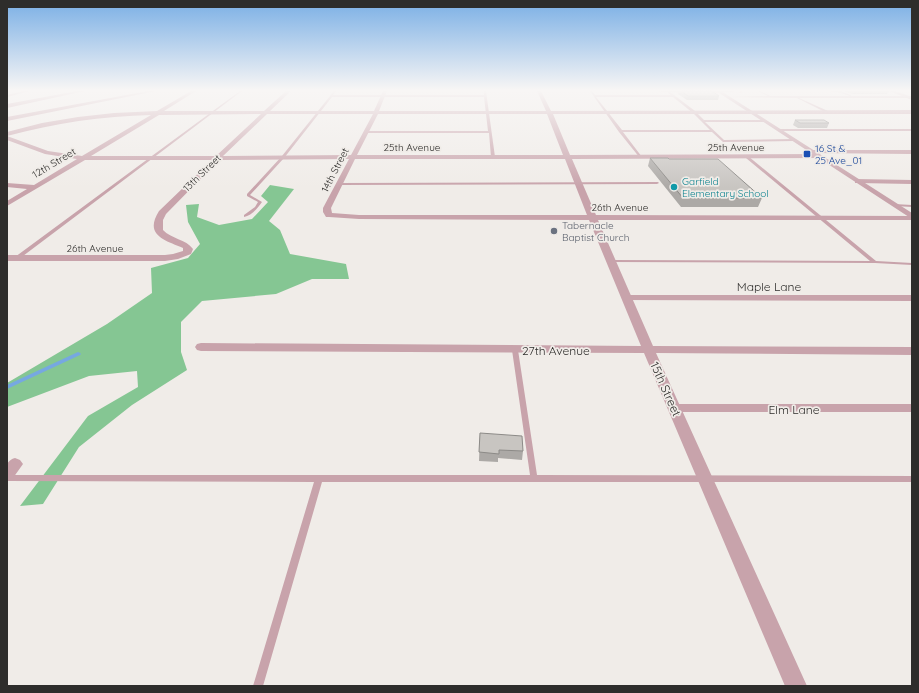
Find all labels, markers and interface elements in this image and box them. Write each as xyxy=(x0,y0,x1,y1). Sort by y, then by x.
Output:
street label: 25th Avenue xyxy=(384,141,441,154)
street label: 25th Avenue xyxy=(708,141,765,154)
place label: 16 St & 25 Ave_01 xyxy=(815,142,862,167)
street label: 12th Street xyxy=(30,145,79,181)
street label: 14th Street xyxy=(318,145,352,194)
marker: 16 St & 25 Ave_01 xyxy=(802,149,812,159)
street label: 13th Street xyxy=(180,151,224,194)
place label: Garfield Elementary School xyxy=(682,175,769,200)
marker: Garfield Elementary School xyxy=(669,182,679,192)
street label: 26th Avenue xyxy=(592,201,649,214)
place label: Tabernacle Baptist Church xyxy=(562,219,629,244)
marker: Tabernacle Baptist Church xyxy=(549,226,559,236)
street label: 26th Avenue xyxy=(67,242,124,255)
street label: Maple Lane xyxy=(737,279,801,294)
street label: 27th Avenue xyxy=(522,343,590,358)
street label: 15th Street xyxy=(647,359,685,419)
street label: Elm Lane xyxy=(768,402,820,417)

